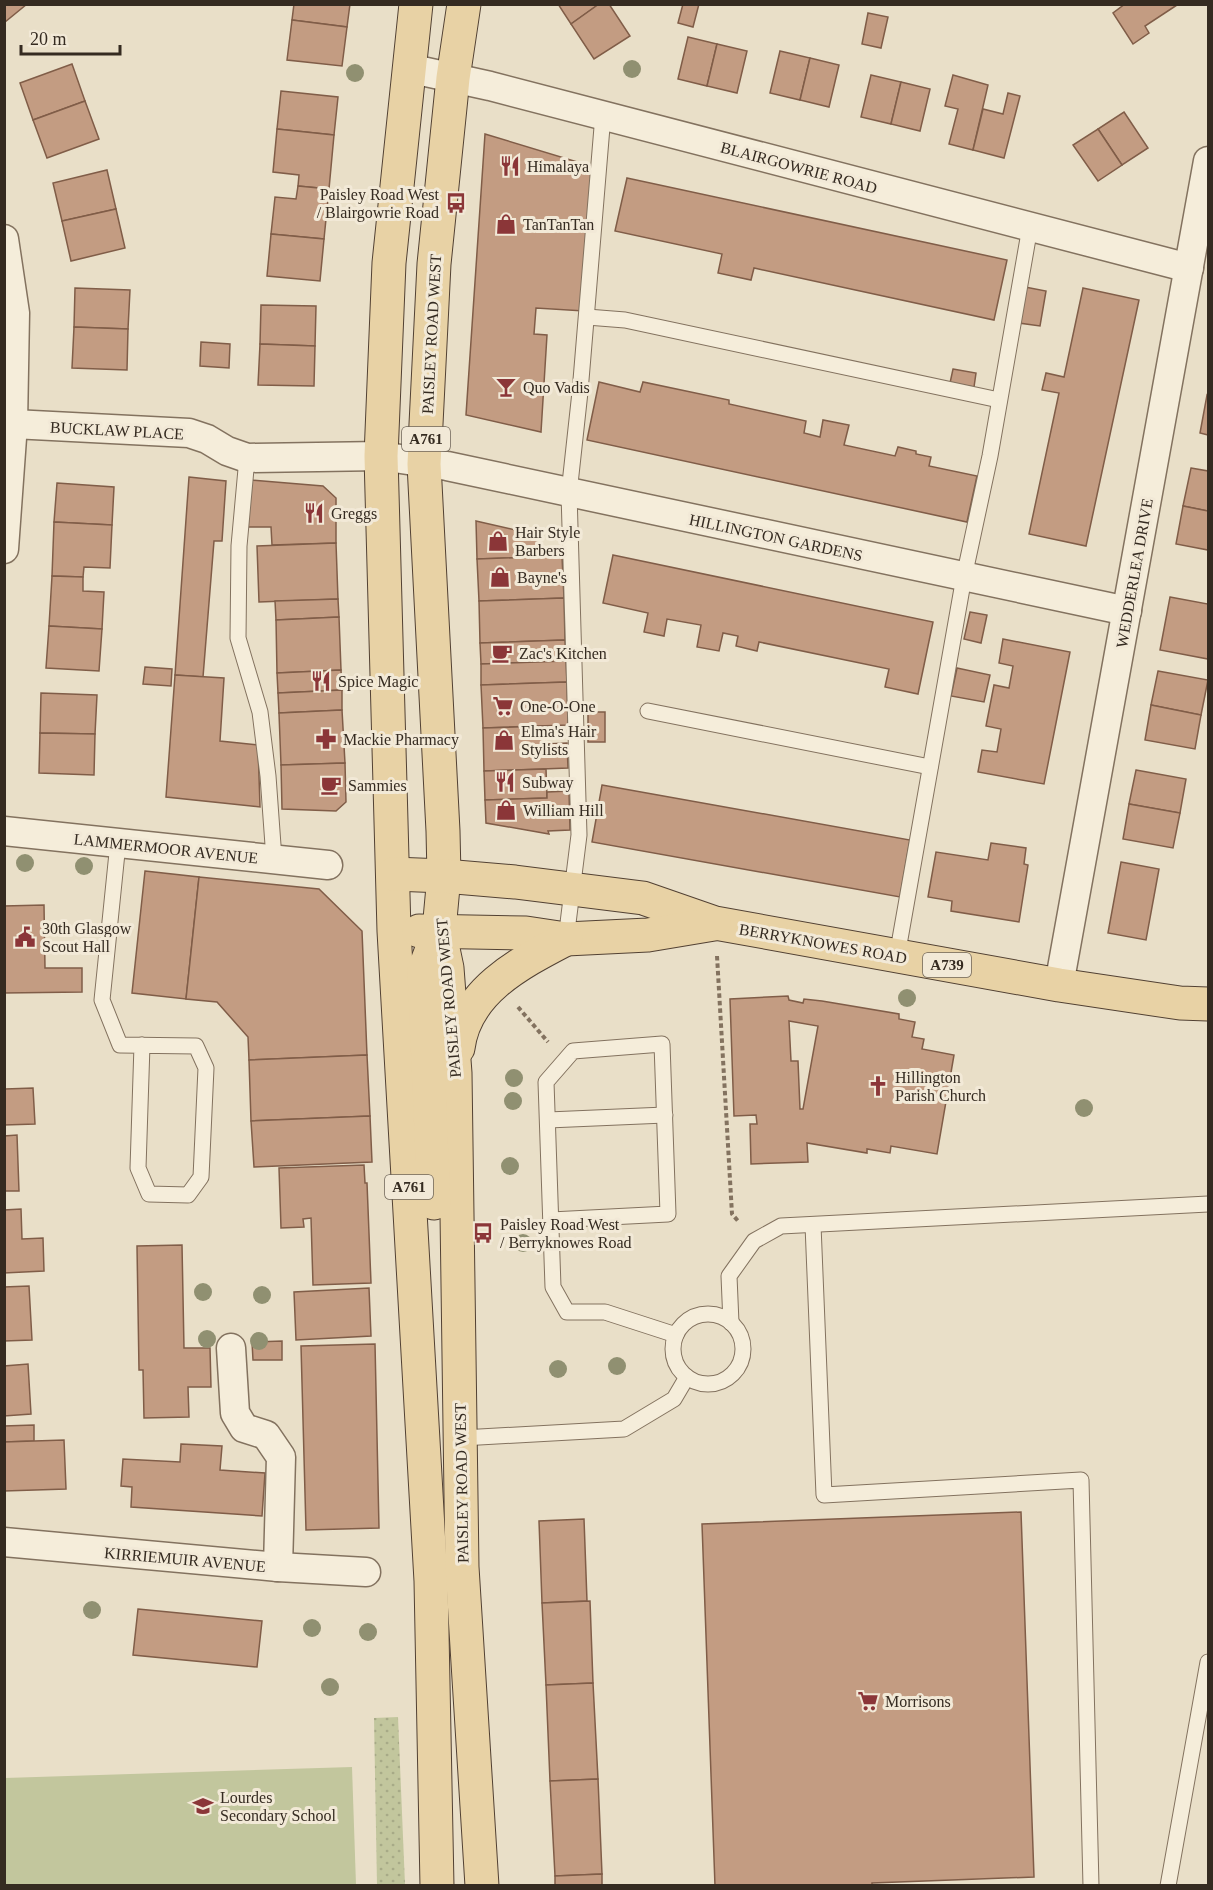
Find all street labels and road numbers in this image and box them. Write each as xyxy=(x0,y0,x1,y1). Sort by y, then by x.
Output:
street label: BLAIRGOWRIE ROAD xyxy=(719,138,879,197)
street label: PAISLEY ROAD WEST xyxy=(419,253,444,415)
street label: BUCKLAW PLACE xyxy=(50,419,184,442)
road number: A761 xyxy=(402,427,450,451)
street label: WEDDERLEA DRIVE xyxy=(1113,497,1156,649)
street label: HILLINGTON GARDENS xyxy=(688,511,864,564)
street label: LAMMERMOOR AVENUE xyxy=(73,830,259,867)
street label: PAISLEY ROAD WEST xyxy=(433,917,464,1079)
street label: BERRYKNOWES ROAD xyxy=(738,920,908,967)
road number: A739 xyxy=(923,953,971,977)
road number: A761 xyxy=(385,1175,433,1199)
street label: PAISLEY ROAD WEST xyxy=(452,1402,471,1563)
street label: KIRRIEMUIR AVENUE xyxy=(104,1544,266,1575)

